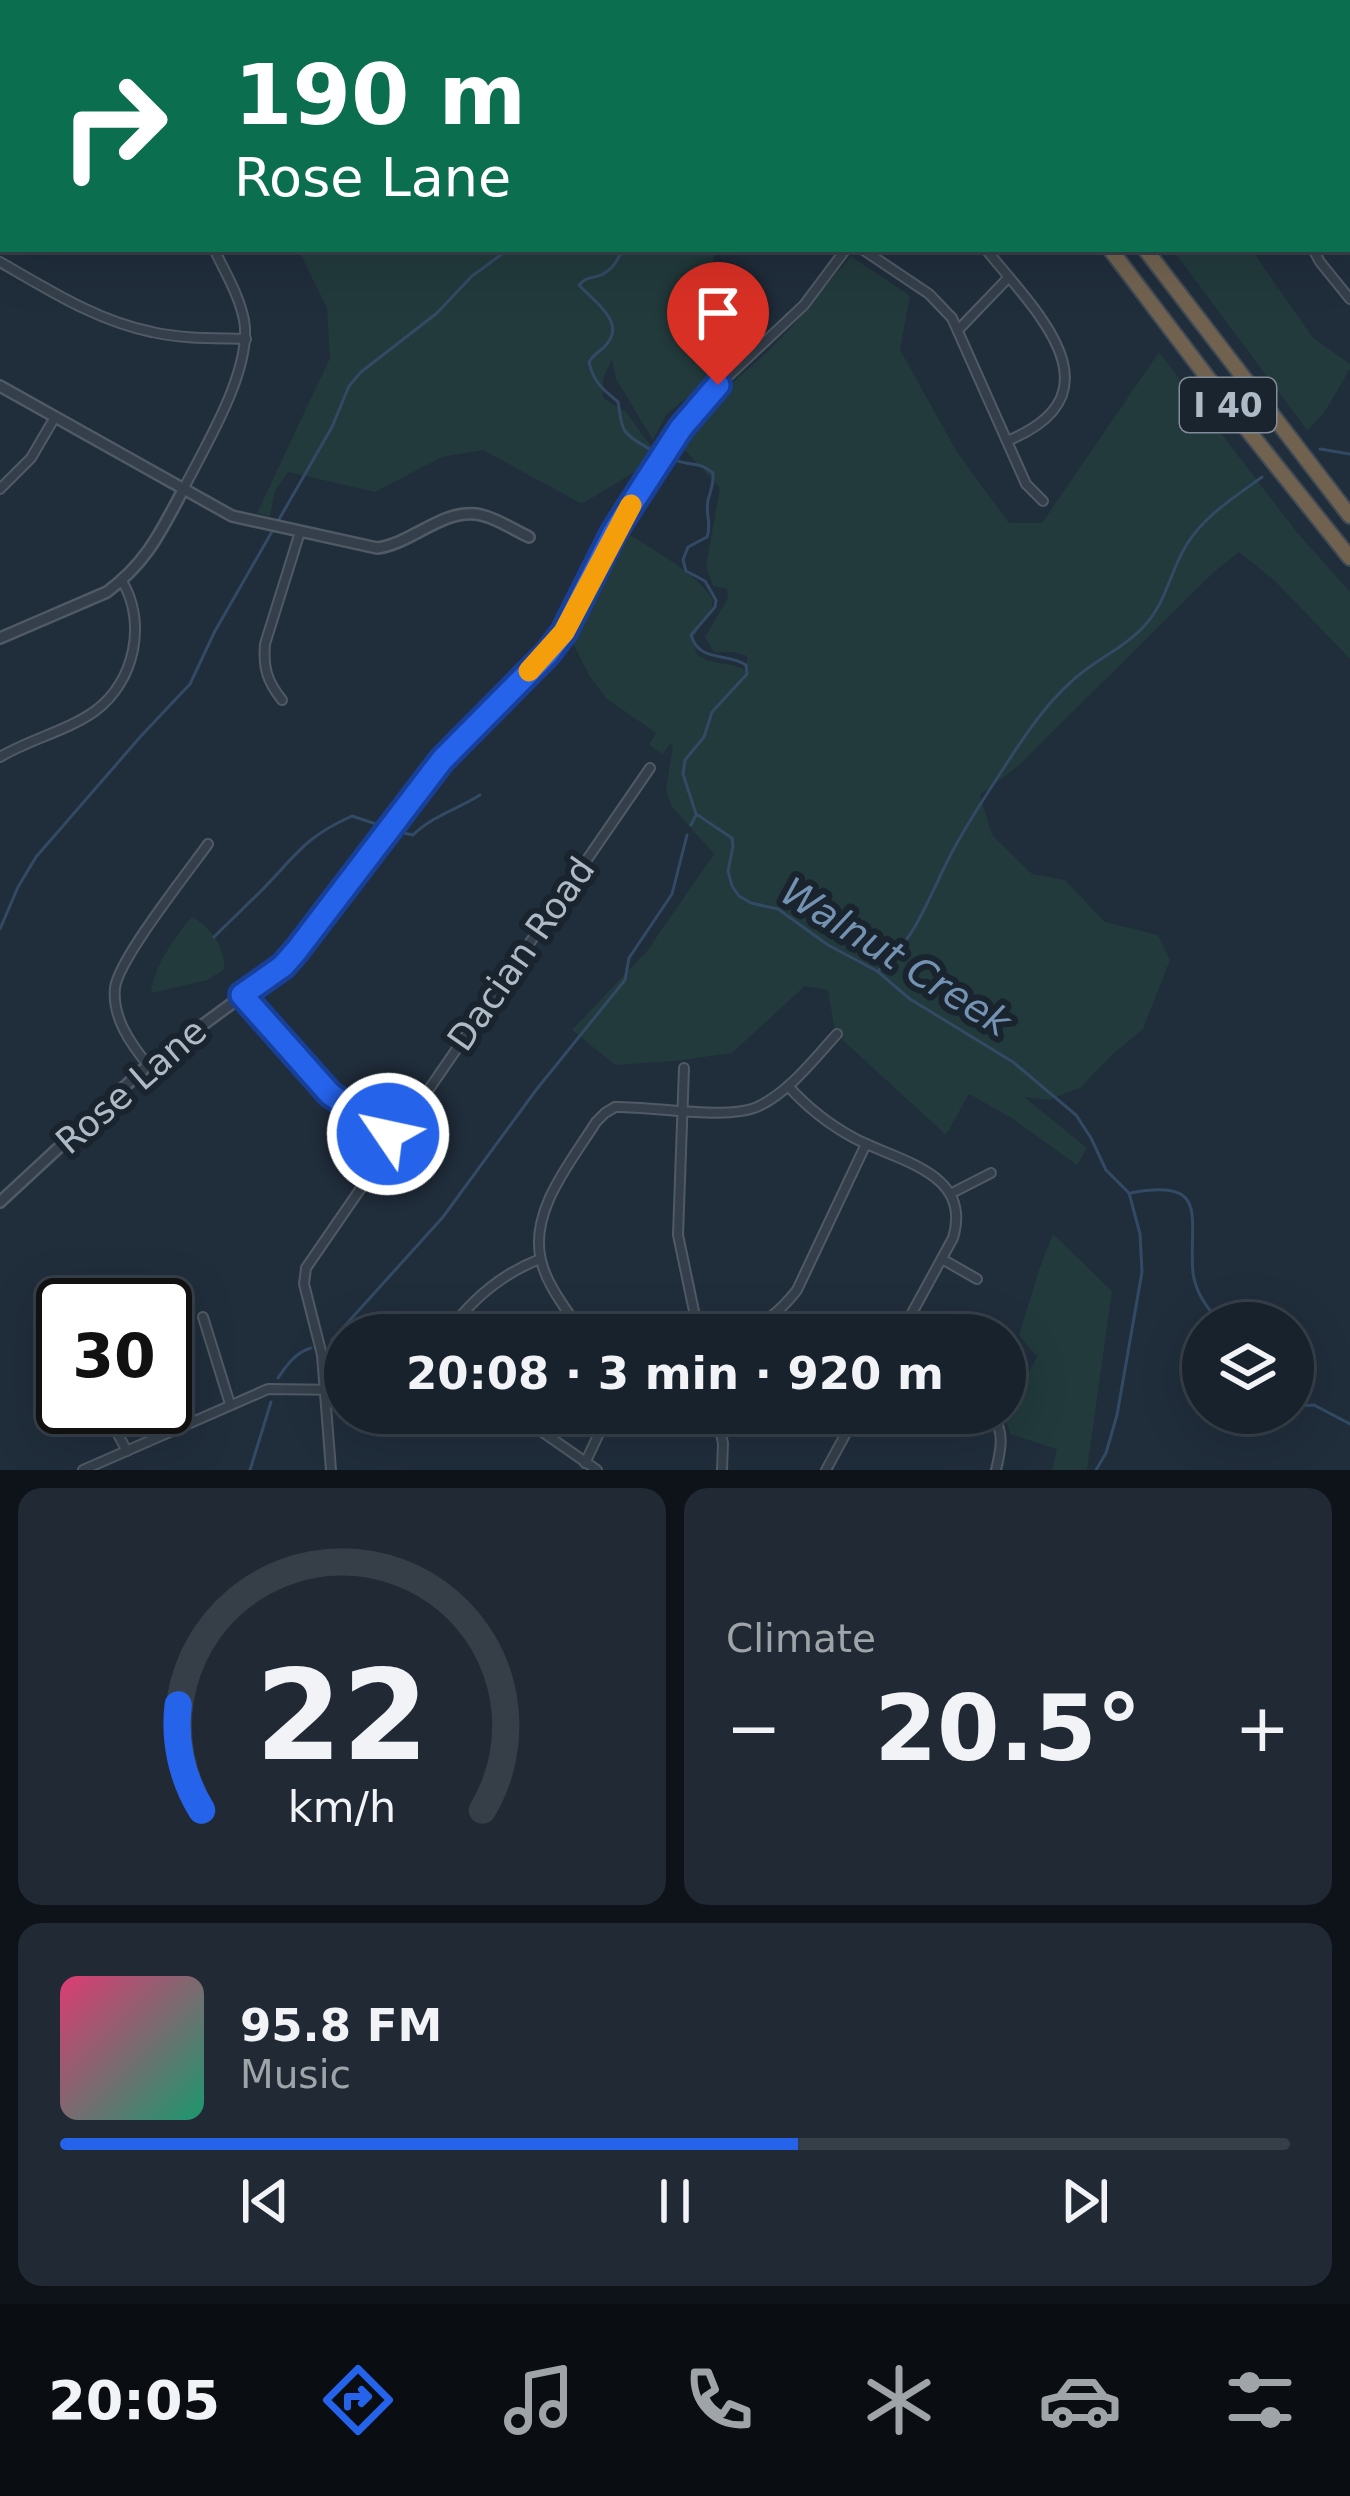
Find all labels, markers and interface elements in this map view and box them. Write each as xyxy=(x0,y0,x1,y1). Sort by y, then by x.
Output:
text: 190 m xyxy=(234,46,526,144)
icon: right xyxy=(36,48,192,204)
text: Rose Lane xyxy=(234,146,511,209)
pin xyxy=(667,262,769,385)
icon: arrive xyxy=(685,280,751,346)
road number: I 40 xyxy=(1180,378,1276,432)
street label: Dacian Road xyxy=(439,850,603,1058)
water label: Walnut Creek xyxy=(773,868,1020,1046)
street label: Rose Lane xyxy=(48,1010,214,1162)
position arrow xyxy=(325,1071,451,1197)
speed limit sign: 30 xyxy=(36,1278,192,1434)
map controls xyxy=(1182,1302,1314,1434)
button: layers xyxy=(1182,1302,1314,1434)
text: 20:08 · 3 min · 920 m xyxy=(406,1347,944,1400)
text: Climate xyxy=(726,1616,876,1661)
text: 22 xyxy=(255,1643,429,1788)
text: 20.5° xyxy=(874,1676,1142,1781)
text: − xyxy=(726,1690,781,1767)
text: + xyxy=(1235,1690,1290,1767)
text: km/h xyxy=(288,1781,396,1831)
text: 95.8 FM xyxy=(240,1999,442,2052)
text: Music xyxy=(240,2052,351,2097)
icon: previous xyxy=(232,2168,298,2234)
icon: pause xyxy=(642,2168,708,2234)
icon: next xyxy=(1052,2168,1118,2234)
icon: directions xyxy=(316,2358,400,2442)
icon: music xyxy=(497,2358,581,2442)
icon: phone xyxy=(677,2358,761,2442)
icon: climate xyxy=(857,2358,941,2442)
icon: car xyxy=(1038,2358,1122,2442)
icon: filters xyxy=(1218,2358,1302,2442)
text: 20:05 xyxy=(48,2369,220,2432)

